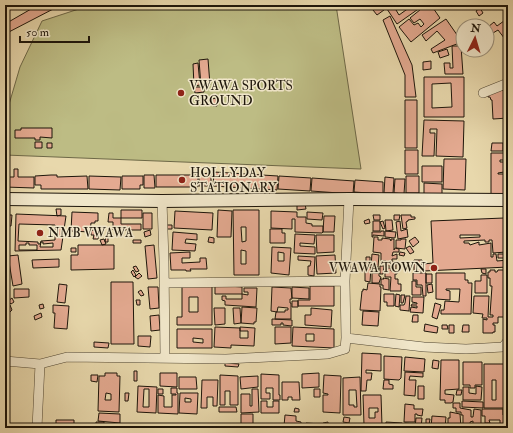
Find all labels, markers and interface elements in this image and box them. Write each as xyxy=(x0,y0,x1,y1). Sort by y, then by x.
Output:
scale bar xyxy=(20,18,89,44)
north arrow xyxy=(455,18,495,58)
text: N xyxy=(469,22,482,36)
text: 50 m xyxy=(26,25,50,40)
place label: VWAWA SPORTS GROUND xyxy=(189,78,293,109)
marker: VWAWA SPORTS GROUND xyxy=(176,88,186,98)
place label: HOLLYDAY STATIONARY xyxy=(190,165,278,196)
marker: HOLLYDAY STATIONARY xyxy=(177,175,187,185)
place label: NMB VWAWA xyxy=(48,225,134,241)
marker: NMB VWAWA xyxy=(35,228,45,238)
place label: VWAWA TOWN xyxy=(329,260,426,276)
marker: VWAWA TOWN xyxy=(429,263,439,273)

